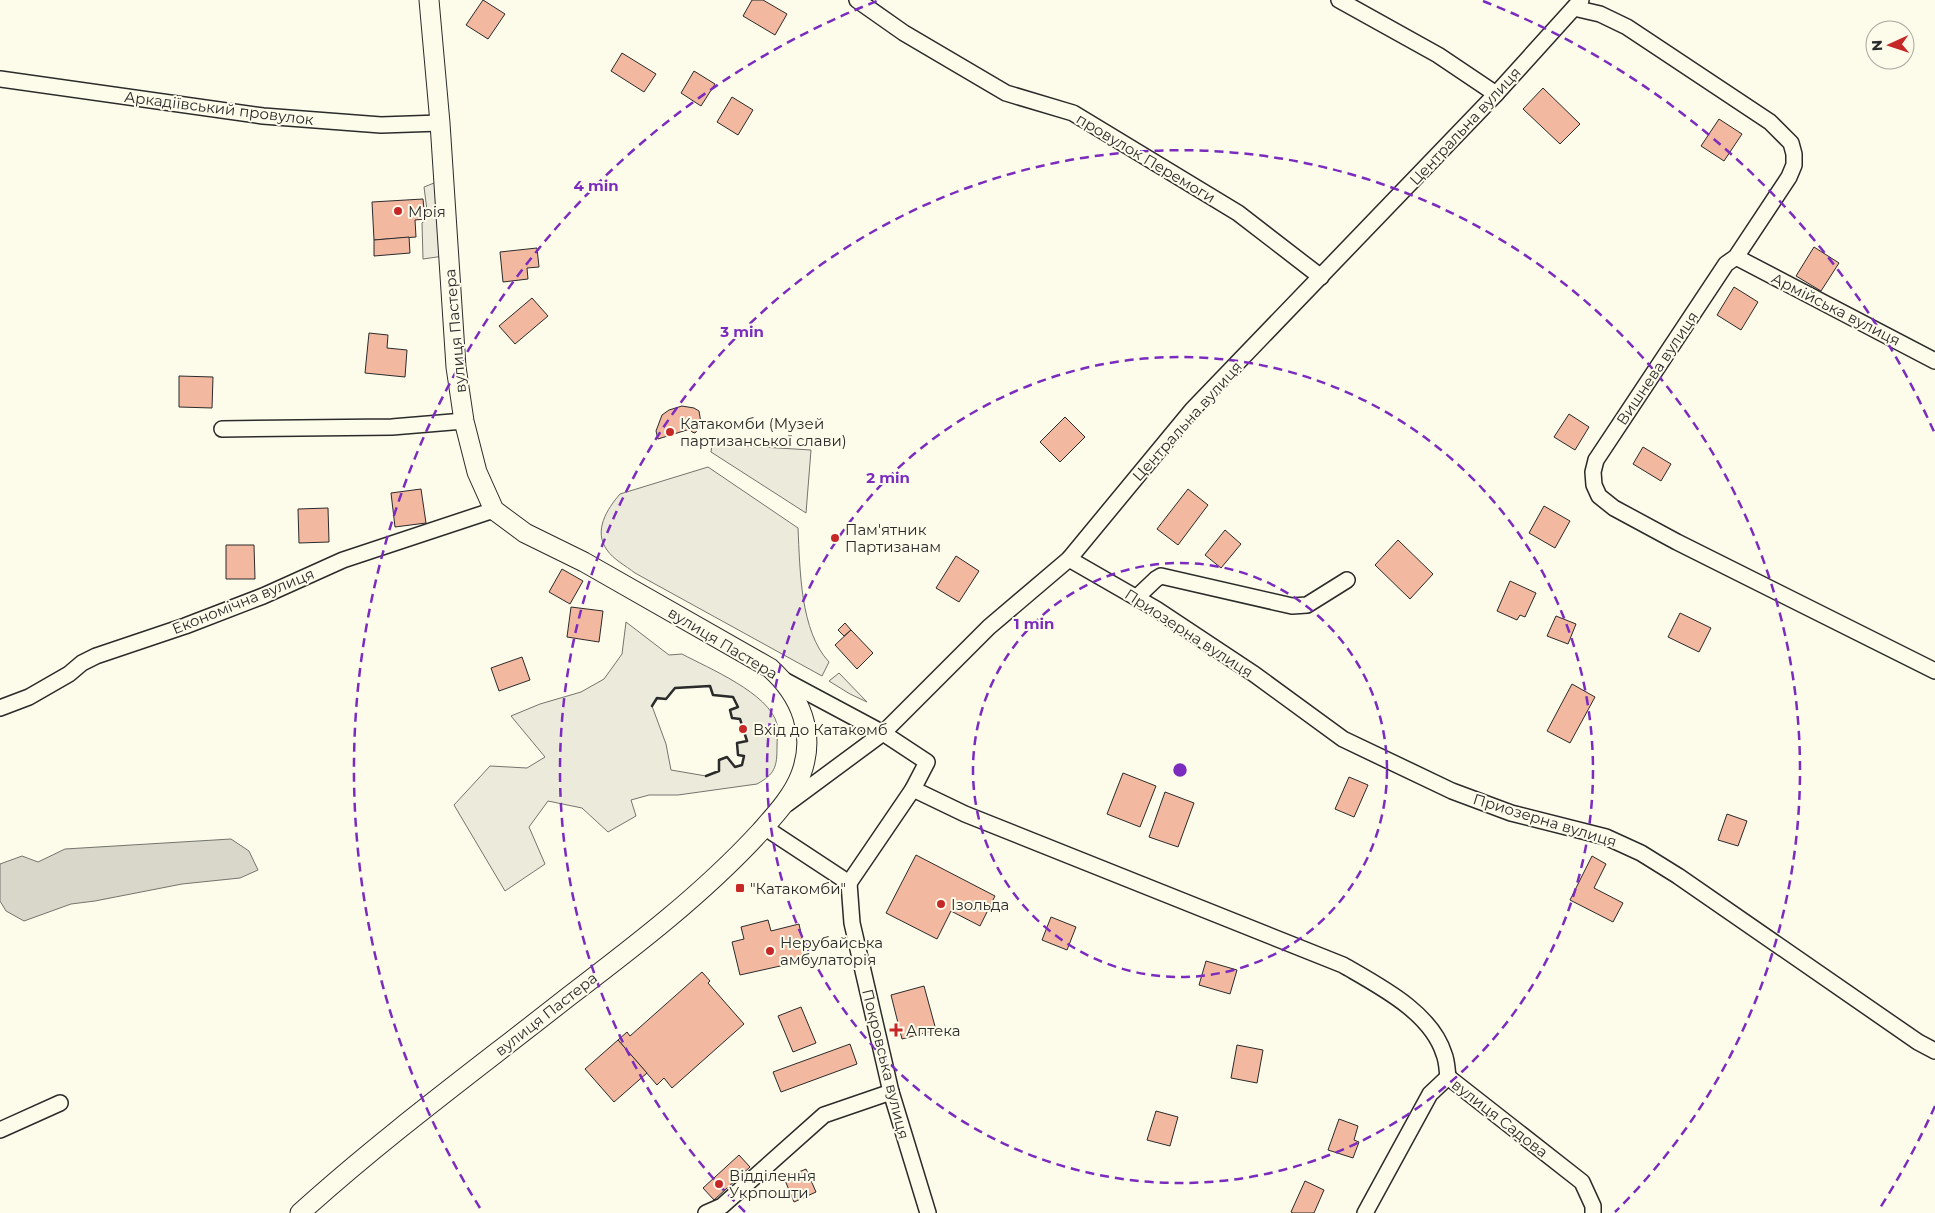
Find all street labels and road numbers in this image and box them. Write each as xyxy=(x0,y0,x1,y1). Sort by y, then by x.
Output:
street label: Центральна вулиця xyxy=(1405,63,1525,189)
street label: Аркадіївський провулок xyxy=(123,87,315,129)
street label: провулок Перемоги xyxy=(1073,109,1219,207)
street label: вулиця Пастера xyxy=(440,268,470,394)
street label: Армійська вулиця xyxy=(1768,268,1904,350)
street label: Вишнева вулиця xyxy=(1612,308,1702,428)
street label: Центральна вулиця xyxy=(1128,357,1246,485)
street label: Економічна вулиця xyxy=(169,564,317,638)
street label: Приозерна вулиця xyxy=(1121,584,1257,682)
street label: вулиця Пастера xyxy=(665,603,781,683)
street label: Приозерна вулиця xyxy=(1471,789,1619,851)
street label: вулиця Пастера xyxy=(491,968,601,1060)
street label: Покровська вулиця xyxy=(858,987,914,1141)
street label: вулиця Садова xyxy=(1448,1075,1552,1161)

